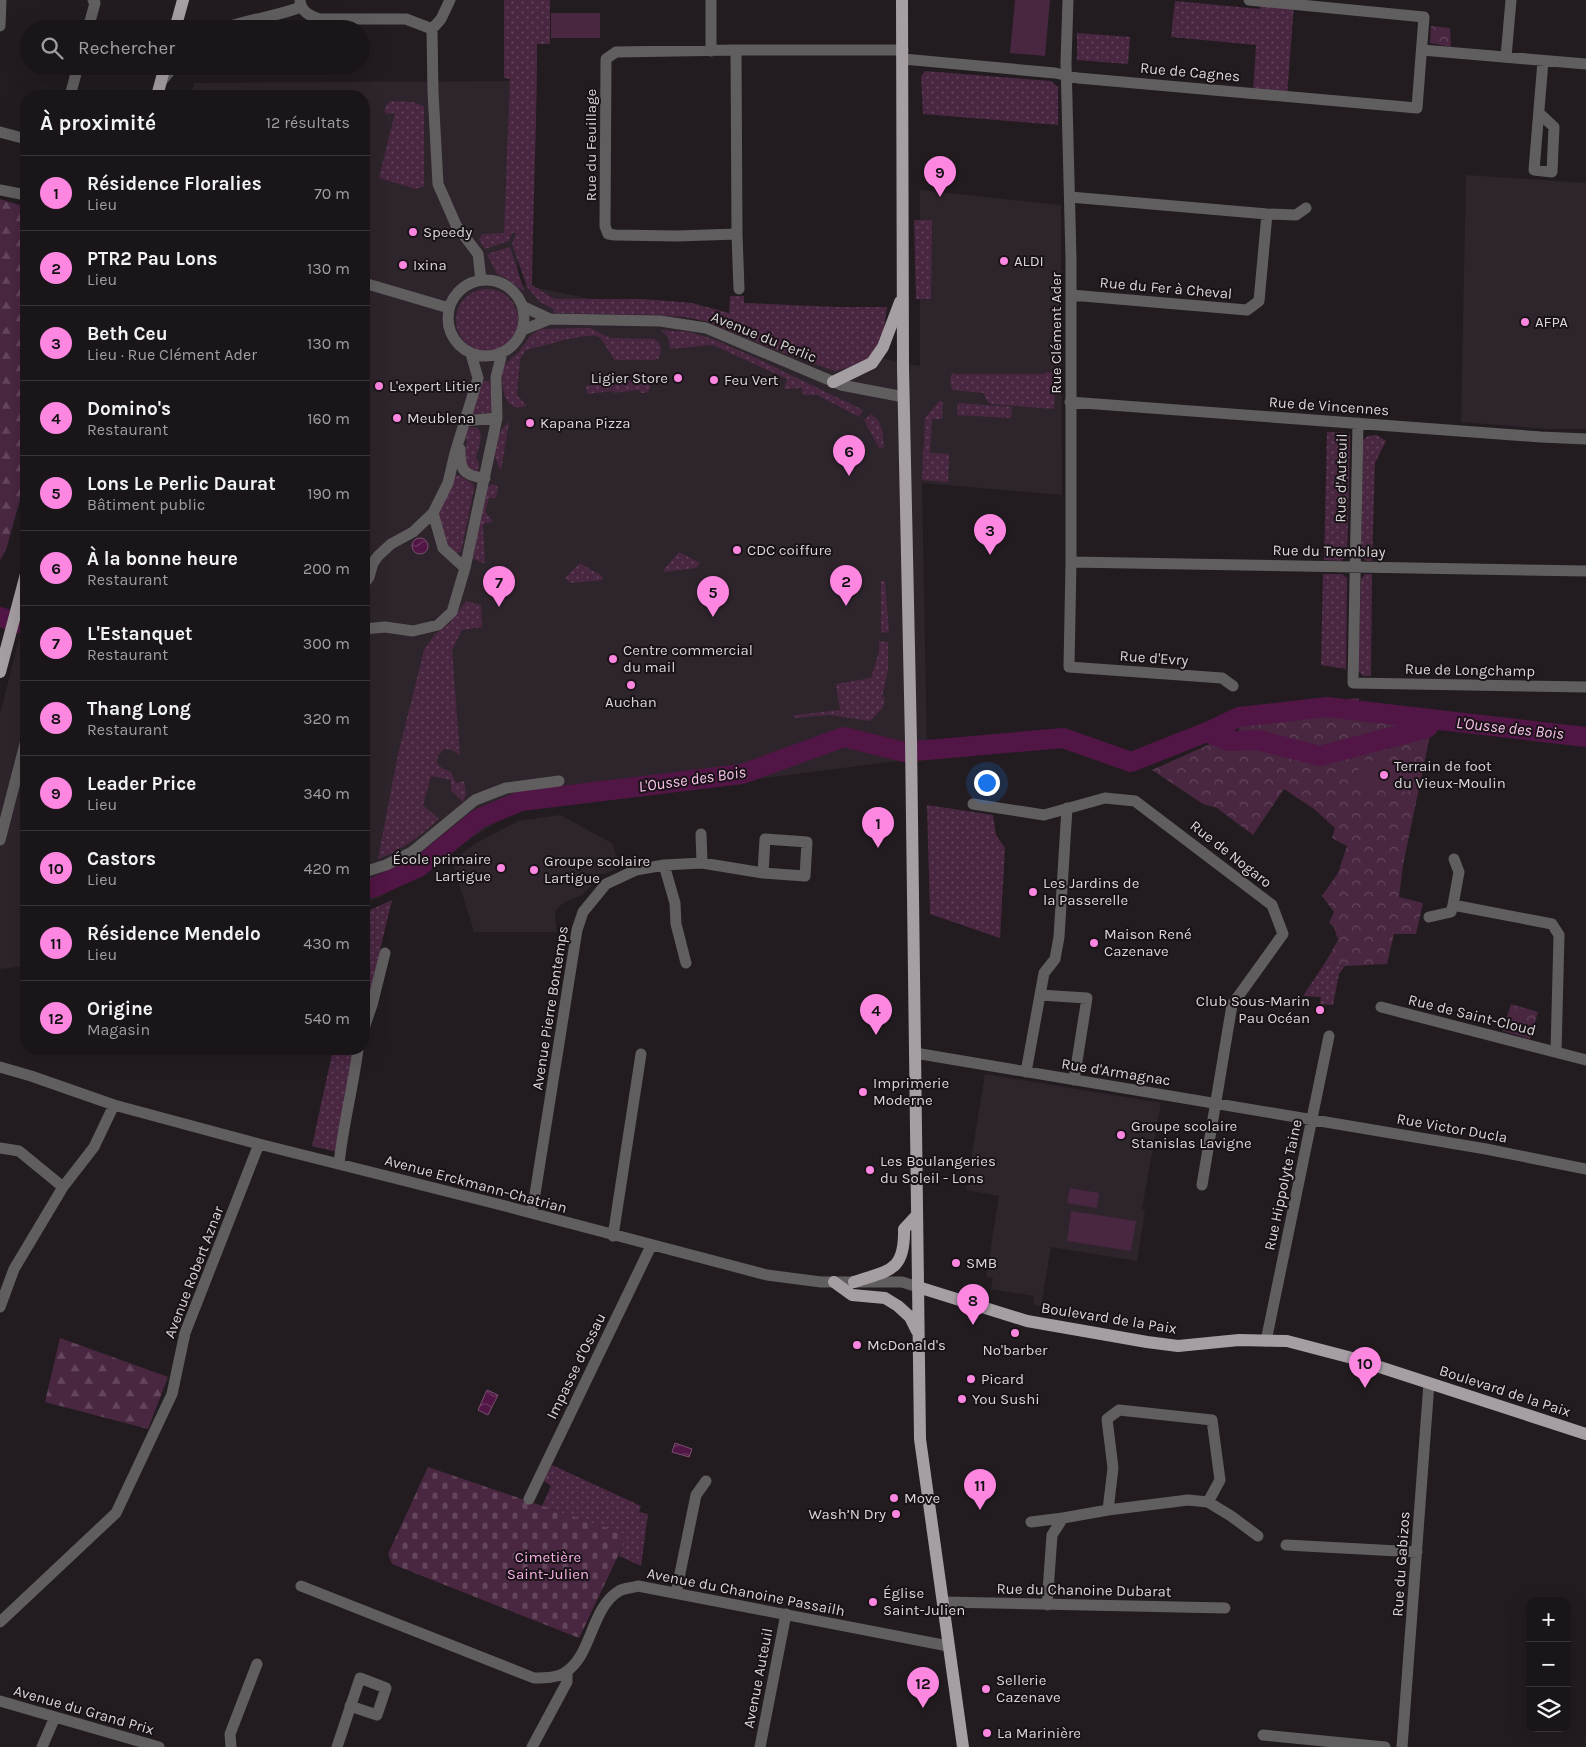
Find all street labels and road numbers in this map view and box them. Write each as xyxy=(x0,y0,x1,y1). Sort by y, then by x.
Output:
street label: Rue de Cagnes xyxy=(1139,59,1241,85)
street label: Rue du Feuillage xyxy=(582,89,600,201)
street label: Rue Clément Ader xyxy=(1047,272,1065,394)
street label: Rue du Fer à Cheval xyxy=(1099,273,1233,303)
street label: Avenue du Perlic xyxy=(709,308,819,366)
street label: Rue de Vincennes xyxy=(1268,393,1390,419)
street label: Rue d'Auteuil xyxy=(1331,433,1351,523)
street label: Rue du Tremblay xyxy=(1272,541,1386,561)
street label: Rue d'Evry xyxy=(1119,647,1189,669)
street label: Rue de Longchamp xyxy=(1405,660,1535,680)
street label: Rue de Nogaro xyxy=(1187,817,1275,891)
street label: Avenue Pierre Bontemps xyxy=(528,925,572,1091)
street label: Rue de Saint-Cloud xyxy=(1406,990,1538,1040)
street label: Rue d'Armagnac xyxy=(1060,1054,1172,1090)
street label: Rue Victor Ducla xyxy=(1395,1109,1509,1147)
street label: Rue Hippolyte Taine xyxy=(1260,1118,1306,1252)
street label: Avenue Erckmann-Chatrian xyxy=(383,1151,569,1217)
street label: Avenue Robert Aznar xyxy=(161,1203,228,1341)
street label: Boulevard de la Paix xyxy=(1040,1298,1178,1338)
street label: Impasse d'Ossau xyxy=(542,1310,610,1422)
street label: Boulevard de la Paix xyxy=(1437,1361,1573,1421)
street label: Rue du Gabizos xyxy=(1388,1511,1414,1617)
street label: Avenue du Chanoine Passailh xyxy=(645,1564,847,1620)
street label: Rue du Chanoine Dubarat xyxy=(996,1579,1172,1601)
street label: Avenue Auteuil xyxy=(739,1626,777,1730)
street label: Avenue du Grand Prix xyxy=(12,1681,157,1739)

